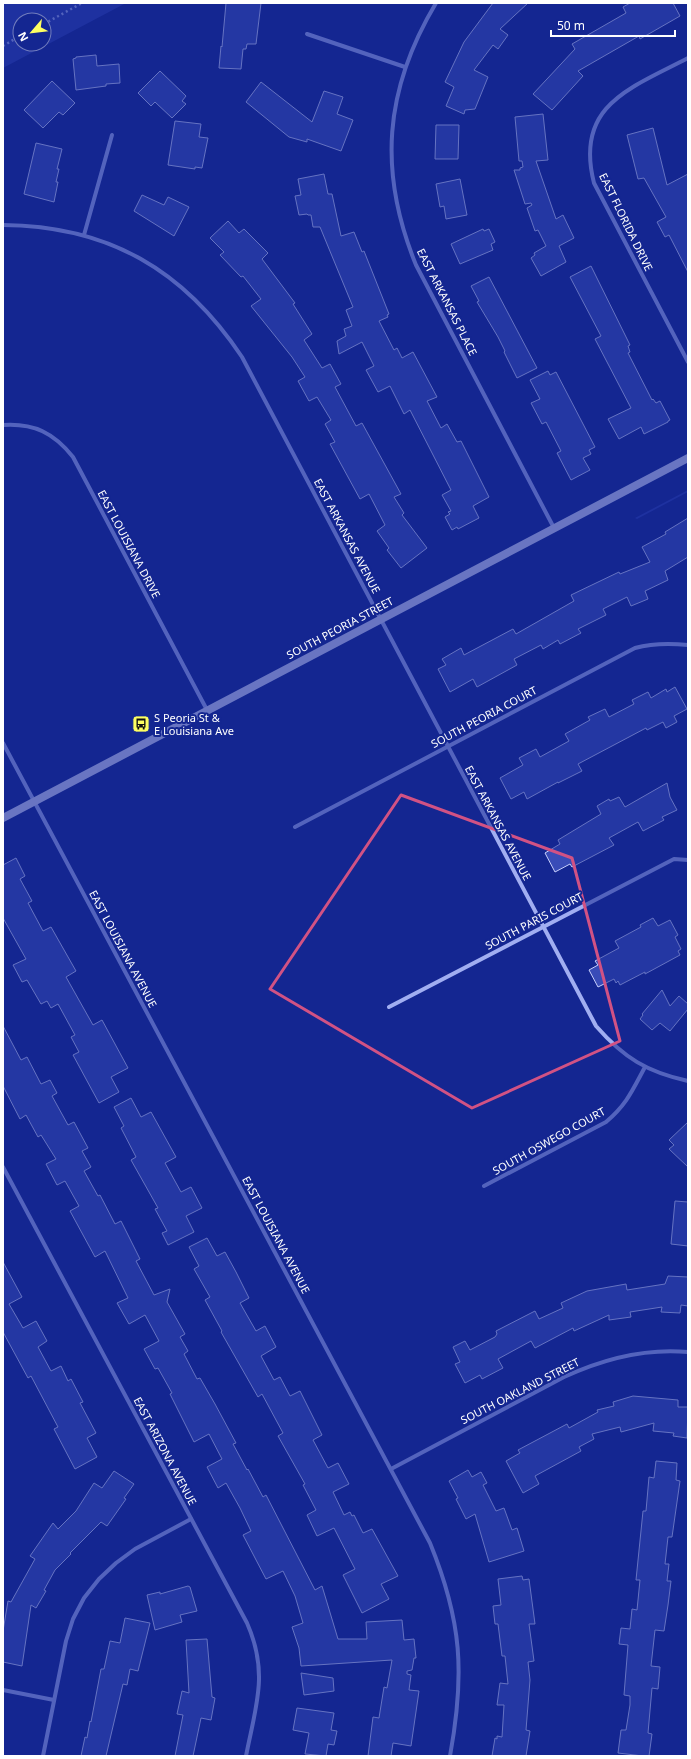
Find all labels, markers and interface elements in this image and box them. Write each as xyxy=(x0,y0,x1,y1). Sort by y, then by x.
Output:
north arrow xyxy=(12,12,52,52)
scale bar xyxy=(551,12,675,38)
text: 50 m xyxy=(557,17,585,34)
text: N xyxy=(14,29,31,44)
street label: EAST FLORIDA DRIVE xyxy=(596,170,657,273)
street label: EAST ARKANSAS PLACE xyxy=(414,246,481,358)
street label: EAST ARKANSAS AVENUE xyxy=(311,476,384,596)
street label: EAST LOUISIANA DRIVE xyxy=(95,487,164,600)
street label: SOUTH PEORIA STREET xyxy=(284,593,396,662)
street label: SOUTH PEORIA COURT xyxy=(428,682,539,751)
place label: S Peoria St & E Louisiana Ave xyxy=(154,710,234,738)
bus stop icon: S Peoria St & E Louisiana Ave xyxy=(131,714,151,734)
street label: EAST ARKANSAS AVENUE xyxy=(462,763,535,883)
street label: EAST LOUISIANA AVENUE xyxy=(86,887,161,1010)
street label: SOUTH PARIS COURT xyxy=(482,888,585,953)
street label: SOUTH OSWEGO COURT xyxy=(490,1103,608,1178)
street label: EAST LOUISIANA AVENUE xyxy=(239,1173,314,1296)
street label: SOUTH OAKLAND STREET xyxy=(458,1354,582,1427)
street label: EAST ARIZONA AVENUE xyxy=(131,1394,200,1508)

